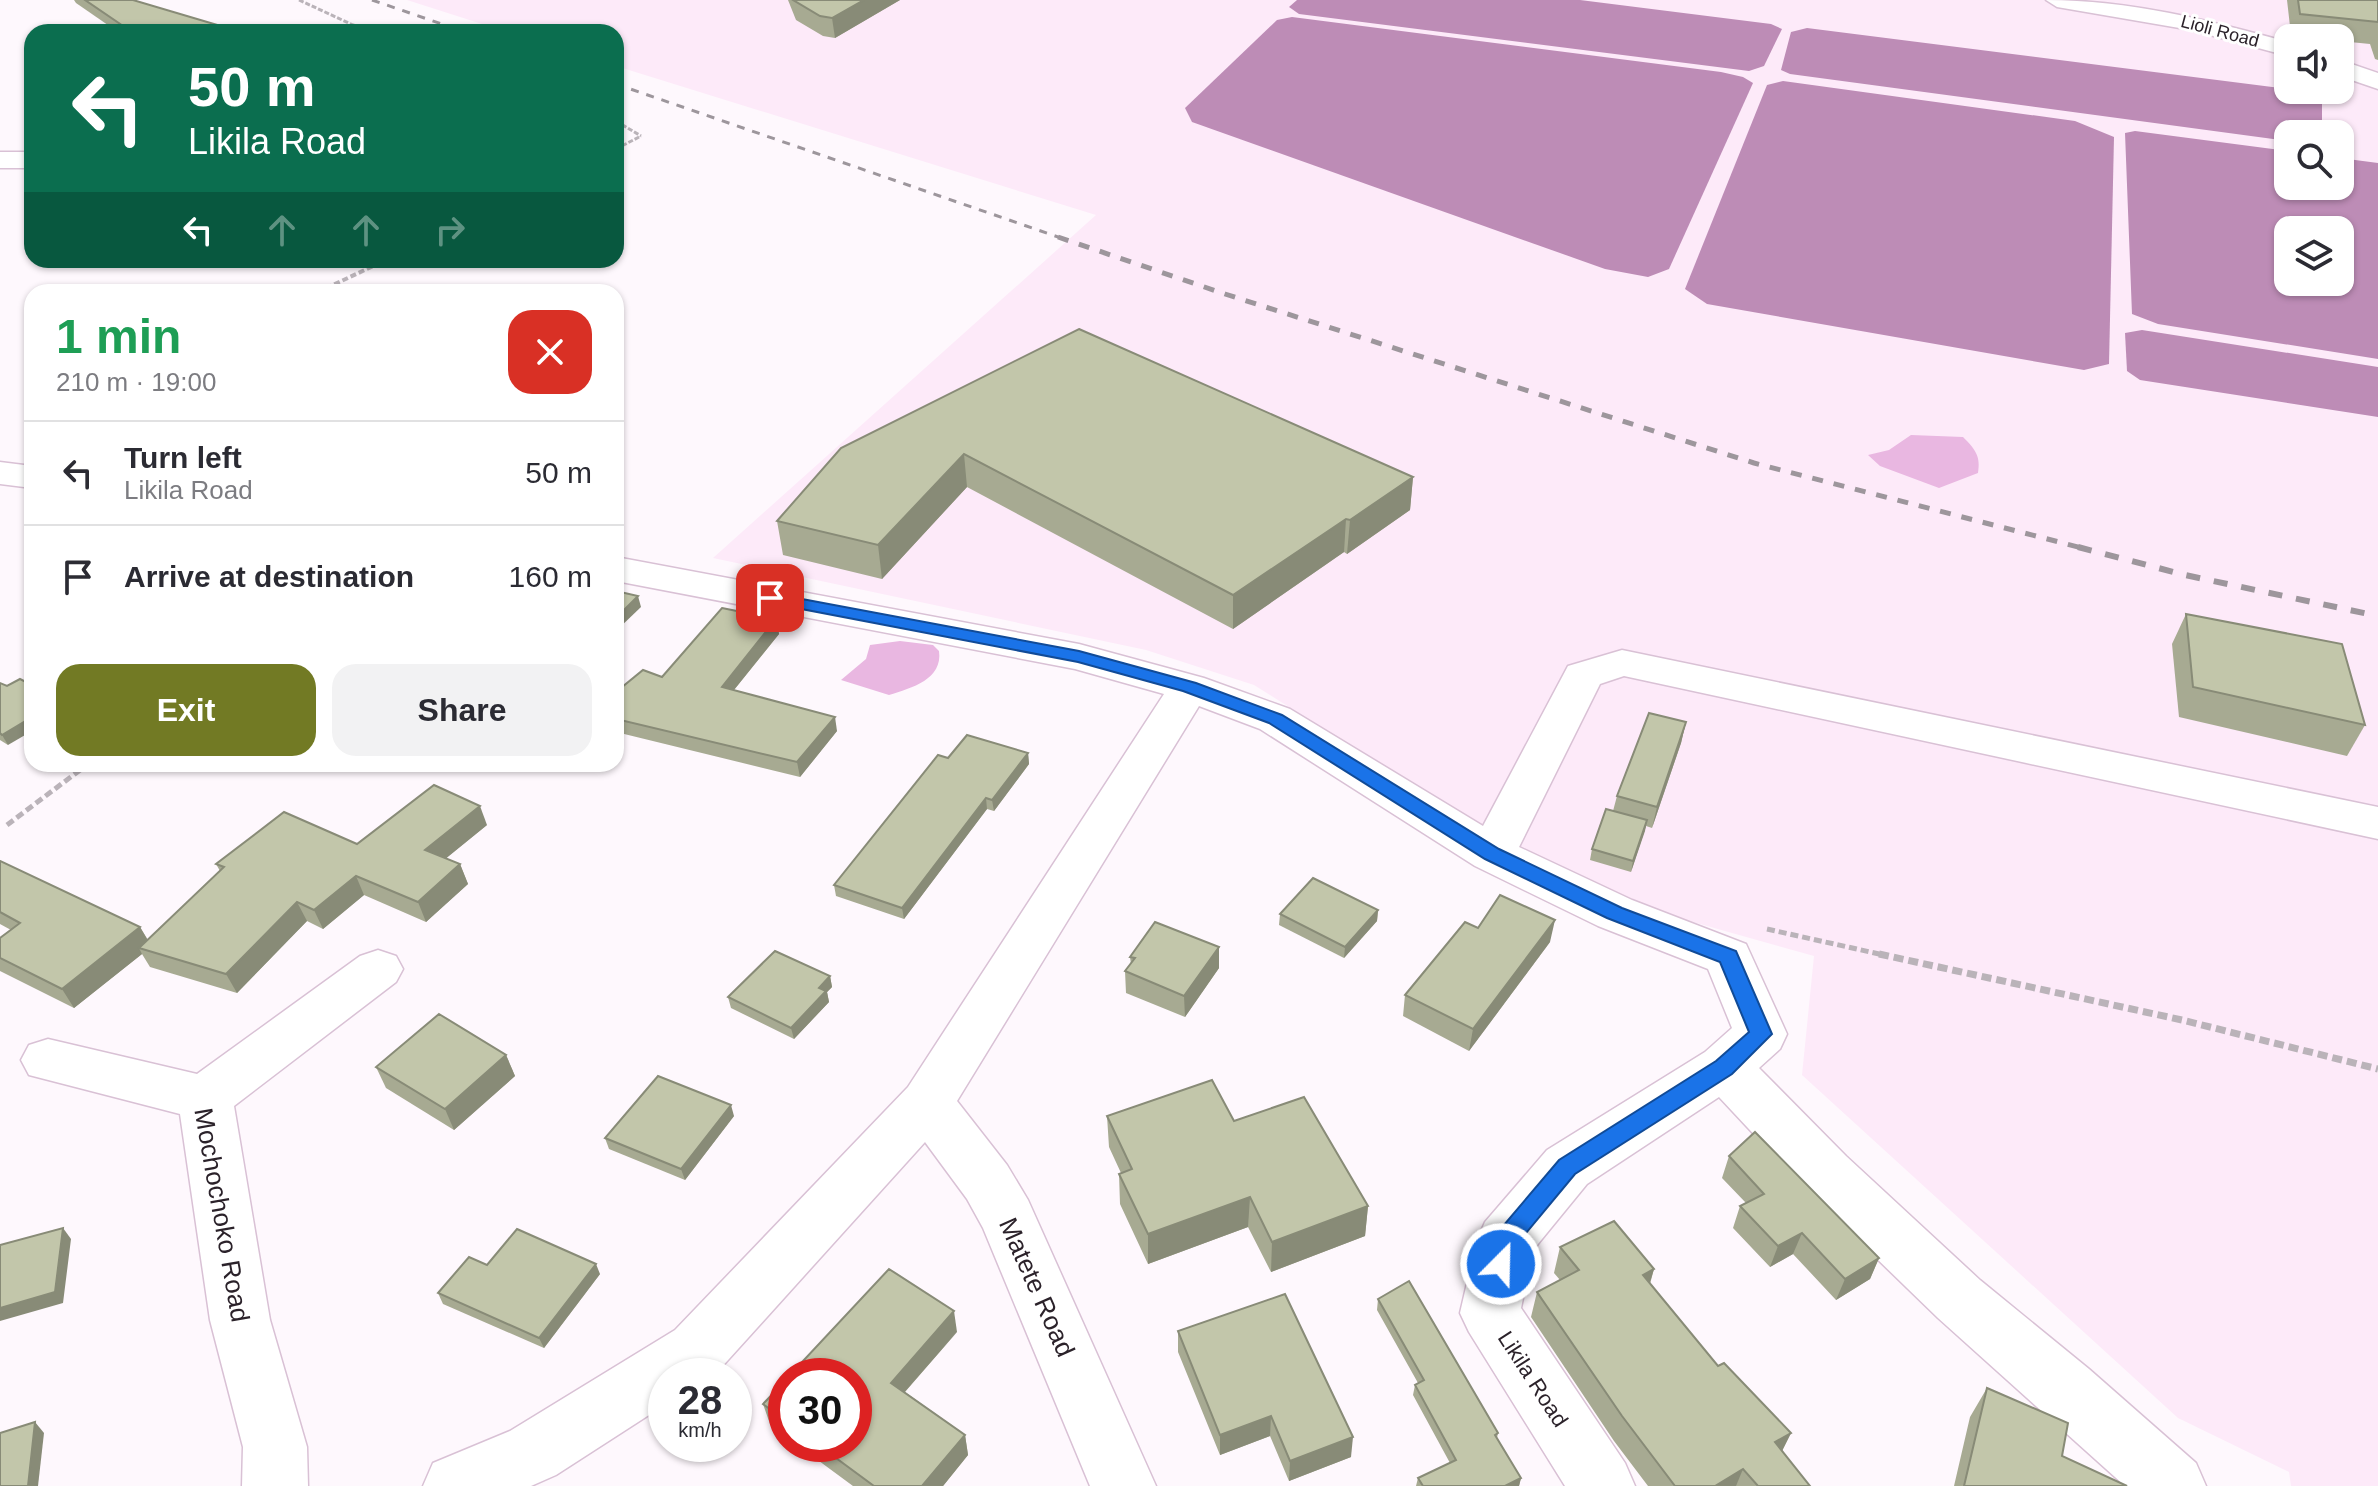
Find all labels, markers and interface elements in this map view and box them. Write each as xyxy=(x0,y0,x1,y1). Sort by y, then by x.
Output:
street label: Lioli Road xyxy=(2179,11,2261,51)
map controls xyxy=(2274,24,2354,296)
button: sound xyxy=(2274,24,2354,104)
text: 50 m xyxy=(188,55,316,118)
icon: left xyxy=(56,56,160,160)
button: search xyxy=(2274,120,2354,200)
text: Likila Road xyxy=(188,121,366,162)
icon: left xyxy=(176,208,220,252)
icon: ahead xyxy=(260,208,304,252)
icon: ahead xyxy=(344,208,388,252)
icon: right xyxy=(428,208,472,252)
button: layers xyxy=(2274,216,2354,296)
text: 1 min xyxy=(56,310,181,363)
button: close xyxy=(508,310,592,394)
text: 210 m · 19:00 xyxy=(56,367,216,397)
text: Turn left xyxy=(124,441,242,474)
icon: left xyxy=(56,451,100,495)
text: 50 m xyxy=(525,456,592,489)
text: Likila Road xyxy=(124,475,253,505)
icon: arrive xyxy=(56,555,100,599)
text: Arrive at destination xyxy=(124,560,414,593)
text: 160 m xyxy=(509,560,592,593)
pin xyxy=(736,564,804,632)
icon: arrive xyxy=(748,576,792,620)
button: Exit xyxy=(56,664,316,756)
button: Share xyxy=(332,664,592,756)
street label: Mochochoko Road xyxy=(188,1106,256,1324)
street label: Matete Road xyxy=(993,1213,1081,1361)
position arrow xyxy=(1459,1222,1543,1306)
street label: Likila Road xyxy=(1493,1327,1573,1431)
speed limit sign: 30 xyxy=(768,1358,872,1462)
text: 28 xyxy=(678,1378,722,1422)
text: km/h xyxy=(678,1419,722,1441)

